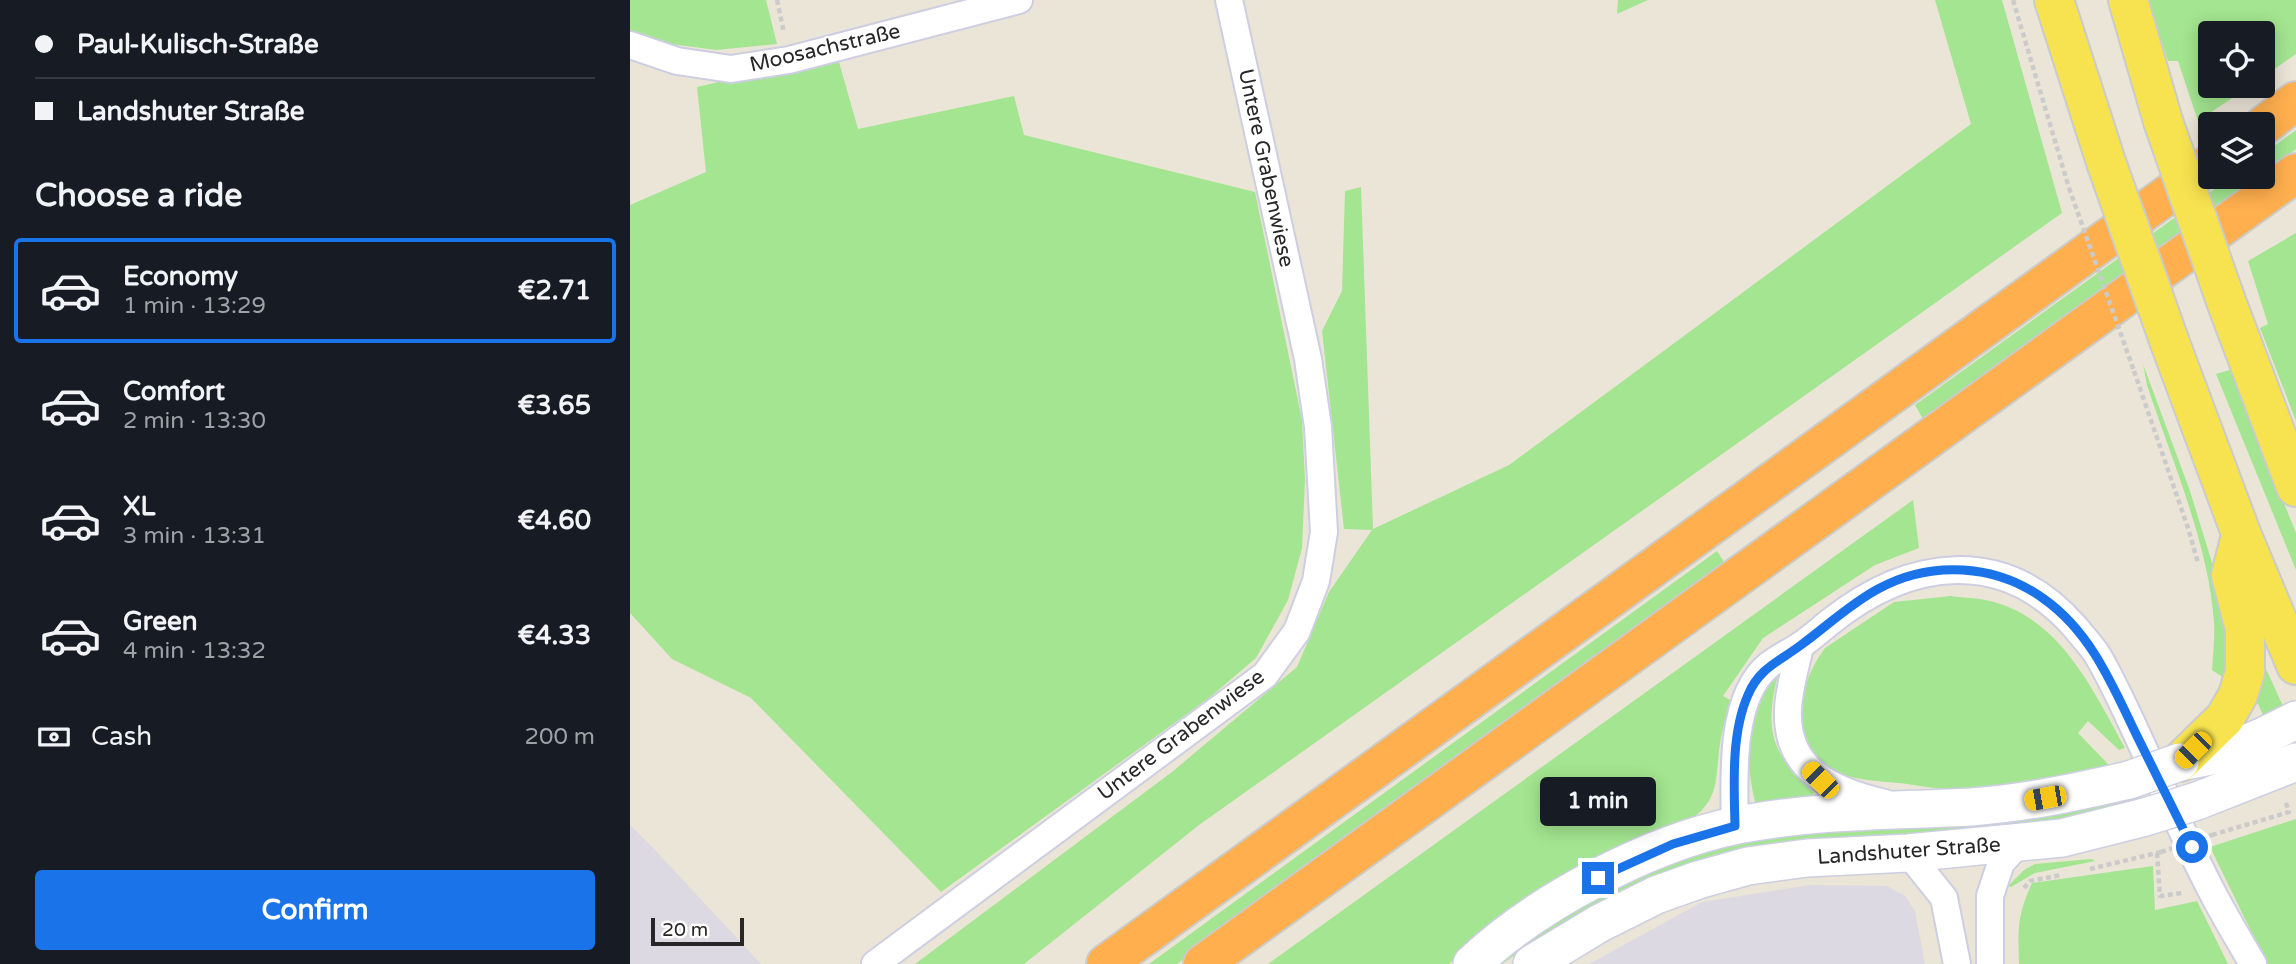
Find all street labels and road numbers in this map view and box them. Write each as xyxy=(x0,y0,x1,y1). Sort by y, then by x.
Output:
street label: Moosachstraße xyxy=(747,18,903,77)
street label: Untere Grabenwiese xyxy=(1233,67,1299,270)
street label: Untere Grabenwiese xyxy=(1093,664,1269,806)
street label: Landshuter Straße xyxy=(1816,832,2002,870)

